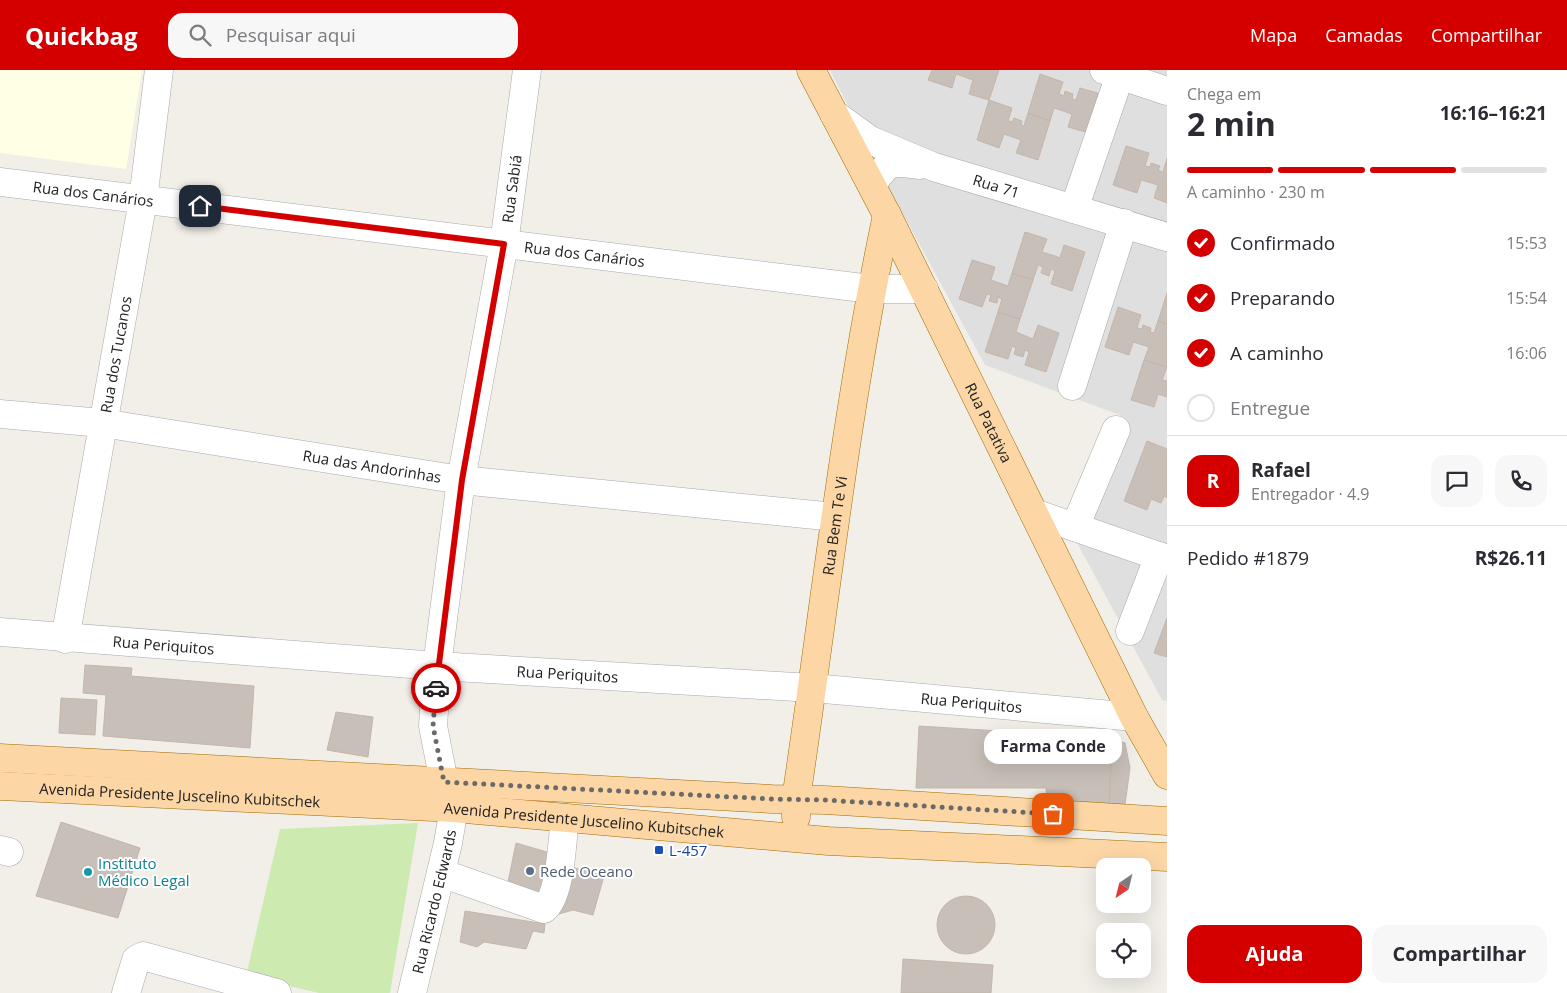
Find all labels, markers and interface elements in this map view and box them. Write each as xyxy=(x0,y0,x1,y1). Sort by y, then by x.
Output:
search box xyxy=(168,13,518,58)
text: Quickbag xyxy=(25,19,138,52)
icon: search xyxy=(186,21,214,49)
text: Pesquisar aqui xyxy=(226,22,356,48)
text: Mapa xyxy=(1250,23,1297,47)
text: Camadas xyxy=(1325,23,1403,47)
text: Compartilhar xyxy=(1431,23,1542,47)
text: Chega em xyxy=(1187,83,1261,105)
text: 16:16–16:21 xyxy=(1440,100,1547,126)
text: 2 min xyxy=(1187,102,1276,145)
street label: Rua Sabiá xyxy=(497,153,526,224)
street label: Rua 71 xyxy=(971,169,1022,202)
street label: Rua dos Canários xyxy=(32,176,155,211)
text: A caminho · 230 m xyxy=(1187,181,1325,203)
pin xyxy=(179,185,221,227)
icon: home xyxy=(186,192,214,220)
icon: check xyxy=(1187,229,1215,257)
text: Confirmado xyxy=(1230,230,1335,256)
text: 15:53 xyxy=(1506,232,1547,254)
street label: Rua dos Canários xyxy=(523,236,646,271)
icon: check xyxy=(1187,284,1215,312)
text: Preparando xyxy=(1230,285,1335,311)
text: 15:54 xyxy=(1506,287,1547,309)
street label: Rua dos Tucanos xyxy=(95,294,136,414)
icon: check xyxy=(1187,339,1215,367)
text: A caminho xyxy=(1230,340,1324,366)
text: 16:06 xyxy=(1506,342,1547,364)
street label: Rua Patativa xyxy=(961,379,1017,466)
text: Entregue xyxy=(1230,395,1310,421)
street label: Rua das Andorinhas xyxy=(301,445,443,487)
button: chat xyxy=(1431,455,1483,507)
button: phone xyxy=(1495,455,1547,507)
text: Rafael xyxy=(1251,457,1311,483)
text: R xyxy=(1207,468,1219,494)
street label: Rua Bem Te Vi xyxy=(817,475,851,577)
text: Entregador · 4.9 xyxy=(1251,483,1369,505)
text: Pedido #1879 xyxy=(1187,545,1309,571)
text: R$26.11 xyxy=(1475,545,1547,571)
street label: Rua Periquitos xyxy=(112,631,215,659)
street label: Rua Periquitos xyxy=(516,661,619,687)
courier xyxy=(411,663,461,713)
icon: car xyxy=(422,674,450,702)
street label: Rua Periquitos xyxy=(920,688,1023,717)
callout: Farma Conde xyxy=(984,729,1122,764)
text: Farma Conde xyxy=(1000,735,1106,757)
street label: Avenida Presidente Juscelino Kubitschek xyxy=(39,778,321,812)
pin xyxy=(1032,793,1074,835)
street label: Avenida Presidente Juscelino Kubitschek xyxy=(443,798,725,842)
icon: bag xyxy=(1039,800,1067,828)
street label: Rua Ricardo Edwards xyxy=(407,828,460,976)
place label: L-457 xyxy=(669,840,707,860)
marker: L-457 xyxy=(653,844,665,856)
place label: Instituto Médico Legal xyxy=(98,853,190,890)
north arrow xyxy=(1096,858,1151,912)
map controls xyxy=(1096,858,1151,978)
place label: Rede Oceano xyxy=(540,861,633,881)
marker: Rede Oceano xyxy=(524,865,536,877)
marker: Instituto Médico Legal xyxy=(82,866,94,878)
button: locate xyxy=(1096,923,1151,978)
button: Ajuda xyxy=(1187,925,1362,983)
button: Compartilhar xyxy=(1372,925,1547,983)

